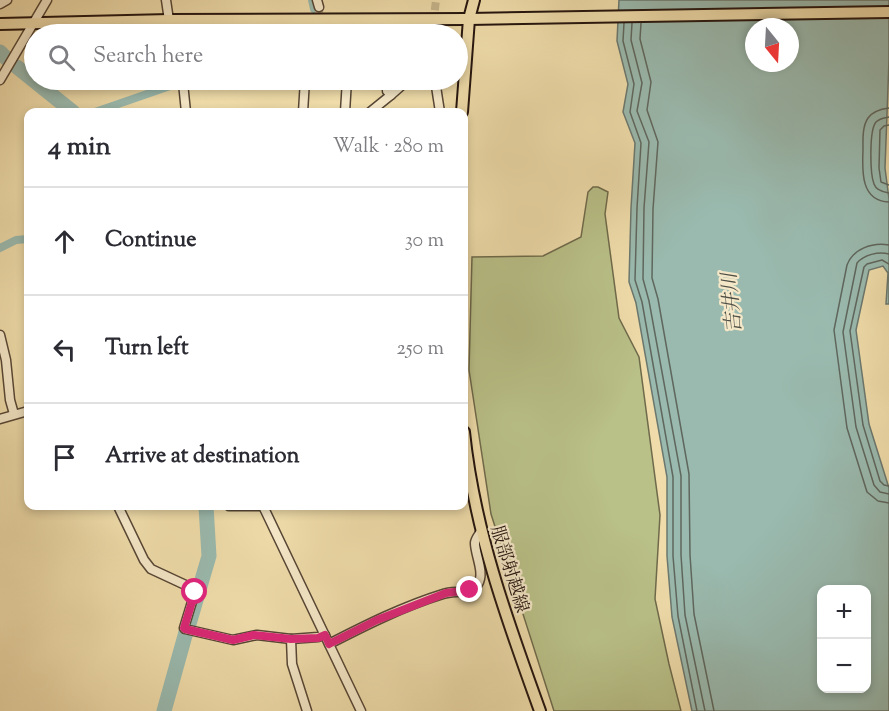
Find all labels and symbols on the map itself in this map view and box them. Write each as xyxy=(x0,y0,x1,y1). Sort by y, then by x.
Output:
north arrow xyxy=(745,18,799,72)
water label: 吉井川 xyxy=(716,270,751,334)
street label: 服部射越線 xyxy=(482,523,534,616)
route end xyxy=(456,576,482,602)
route start xyxy=(181,578,207,604)

